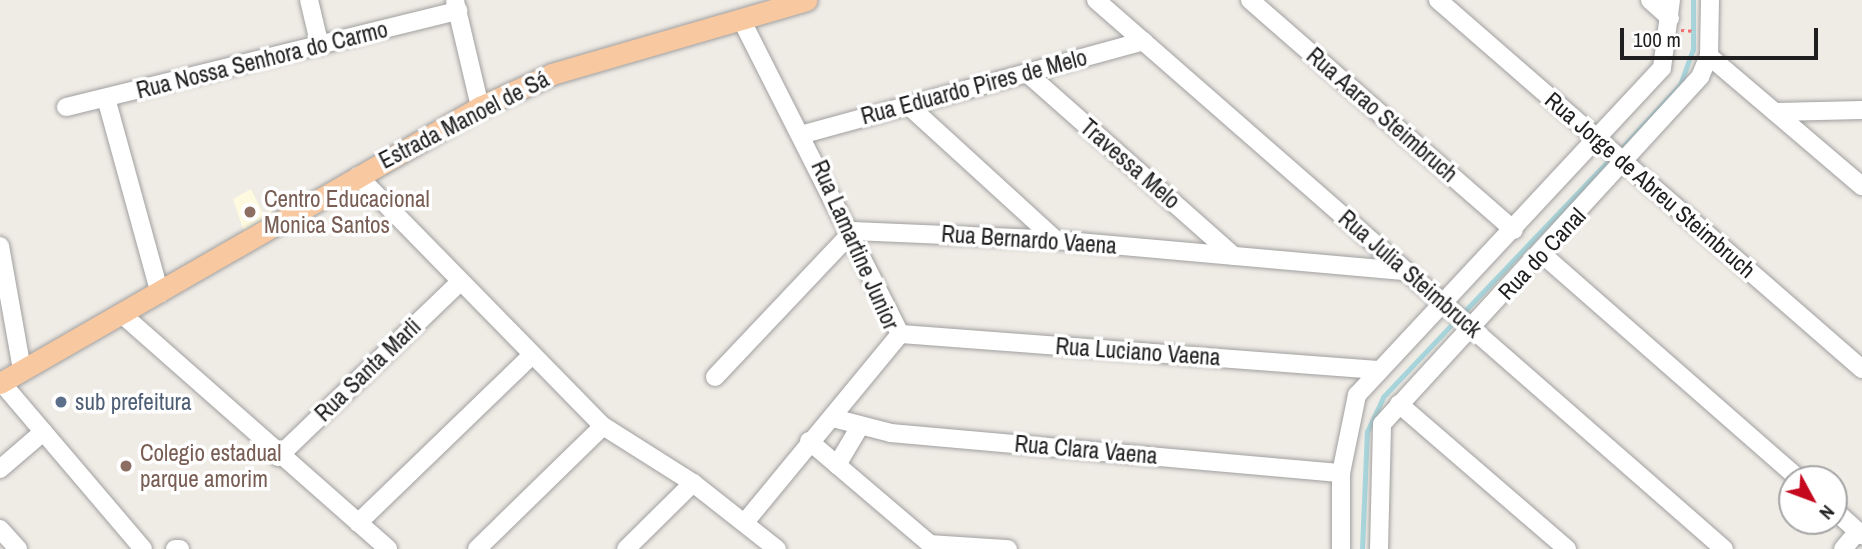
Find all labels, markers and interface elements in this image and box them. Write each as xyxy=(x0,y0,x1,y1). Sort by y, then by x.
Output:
scale bar xyxy=(1624,14,1822,58)
street label: Rua Nossa Senhora do Carmo xyxy=(134,15,390,105)
text: 100 m xyxy=(1633,25,1681,54)
street label: Rua Aarao Steimbruch xyxy=(1301,42,1463,188)
street label: Rua Eduardo Pires de Melo xyxy=(858,44,1090,130)
street label: Estrada Manoel de Sá xyxy=(375,65,553,175)
street label: Rua Jorge de Abreu Steimbruch xyxy=(1539,86,1761,284)
street label: Travessa Melo xyxy=(1075,113,1185,215)
street label: Rua Lamartine Junior xyxy=(805,156,905,334)
place label: Centro Educacional Monica Santos xyxy=(264,185,430,239)
street label: Rua do Canal xyxy=(1493,202,1591,306)
marker: Centro Educacional Monica Santos xyxy=(242,204,258,220)
street label: Rua Julia Steimbruck xyxy=(1333,204,1487,344)
street label: Rua Bernardo Vaena xyxy=(940,220,1118,260)
street label: Rua Santa Marli xyxy=(309,313,427,427)
street label: Rua Luciano Vaena xyxy=(1055,332,1221,372)
place label: sub prefeitura xyxy=(75,388,191,416)
marker: sub prefeitura xyxy=(53,394,69,410)
street label: Rua Clara Vaena xyxy=(1013,430,1159,470)
place label: Colegio estadual parque amorim xyxy=(140,439,282,493)
marker: Colegio estadual parque amorim xyxy=(118,458,134,474)
north arrow xyxy=(1778,465,1848,535)
text: N xyxy=(1814,500,1841,525)

